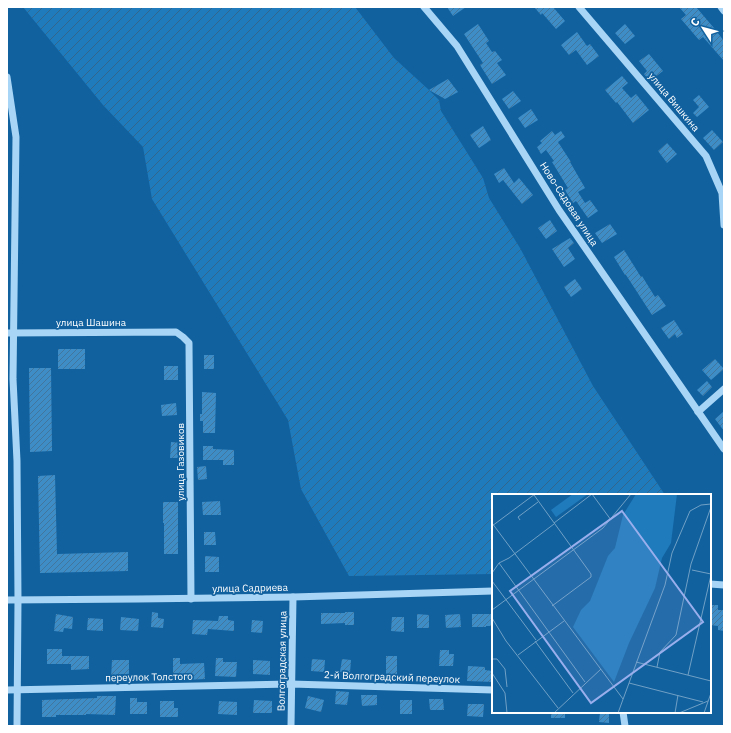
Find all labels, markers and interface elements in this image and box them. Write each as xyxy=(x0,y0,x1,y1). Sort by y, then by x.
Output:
north arrow xyxy=(683,8,723,48)
text: С xyxy=(687,15,703,29)
street label: улица Вишкина xyxy=(646,70,703,135)
street label: Ново-Садовая улица xyxy=(537,159,601,249)
street label: улица Шашина xyxy=(56,316,127,329)
street label: улица Газовиков xyxy=(174,423,187,501)
inset map xyxy=(492,494,711,713)
street label: улица Садриева xyxy=(212,581,289,595)
street label: Волгоградская улица xyxy=(275,610,289,711)
street label: 2-й Волгоградский переулок xyxy=(324,668,461,686)
street label: переулок Толстого xyxy=(105,670,193,684)

